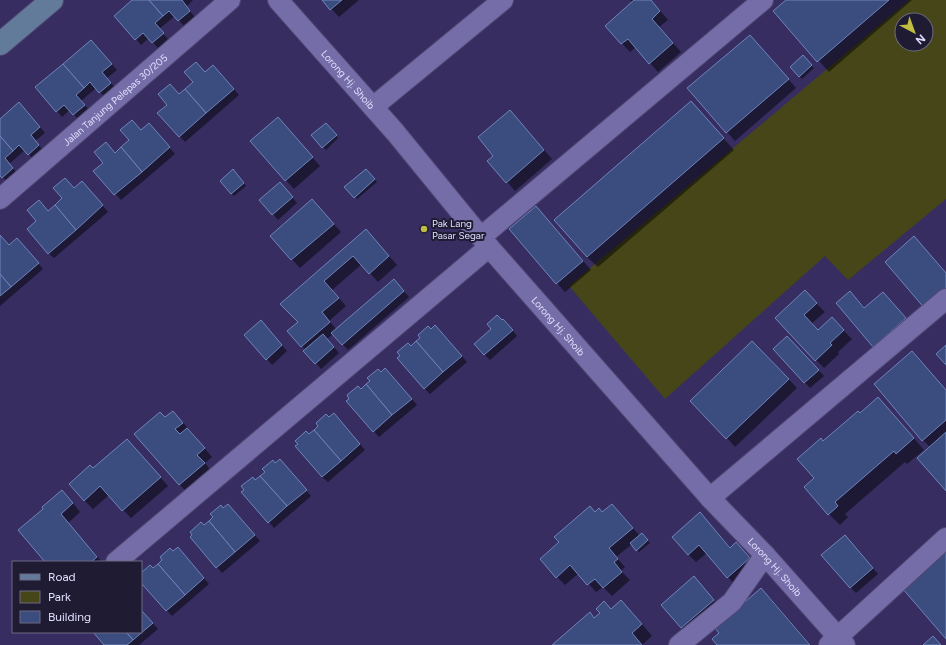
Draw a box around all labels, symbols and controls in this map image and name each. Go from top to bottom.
north arrow [894,12,934,52]
text: N [913,31,928,47]
street label: Lorong Hj. Shoib [319,47,378,112]
street label: Jalan Tanjung Pelepas 30/205 [60,51,170,148]
place label: Pak Lang Pasar Segar [432,217,485,242]
marker: Pak Lang Pasar Segar [419,224,429,234]
street label: Lorong Hj. Shoib [529,294,588,358]
street label: Lorong Hj. Shoib [745,535,805,599]
legend [12,561,142,633]
text: Road [48,570,76,584]
text: Park [48,590,71,604]
text: Building [48,610,91,624]

